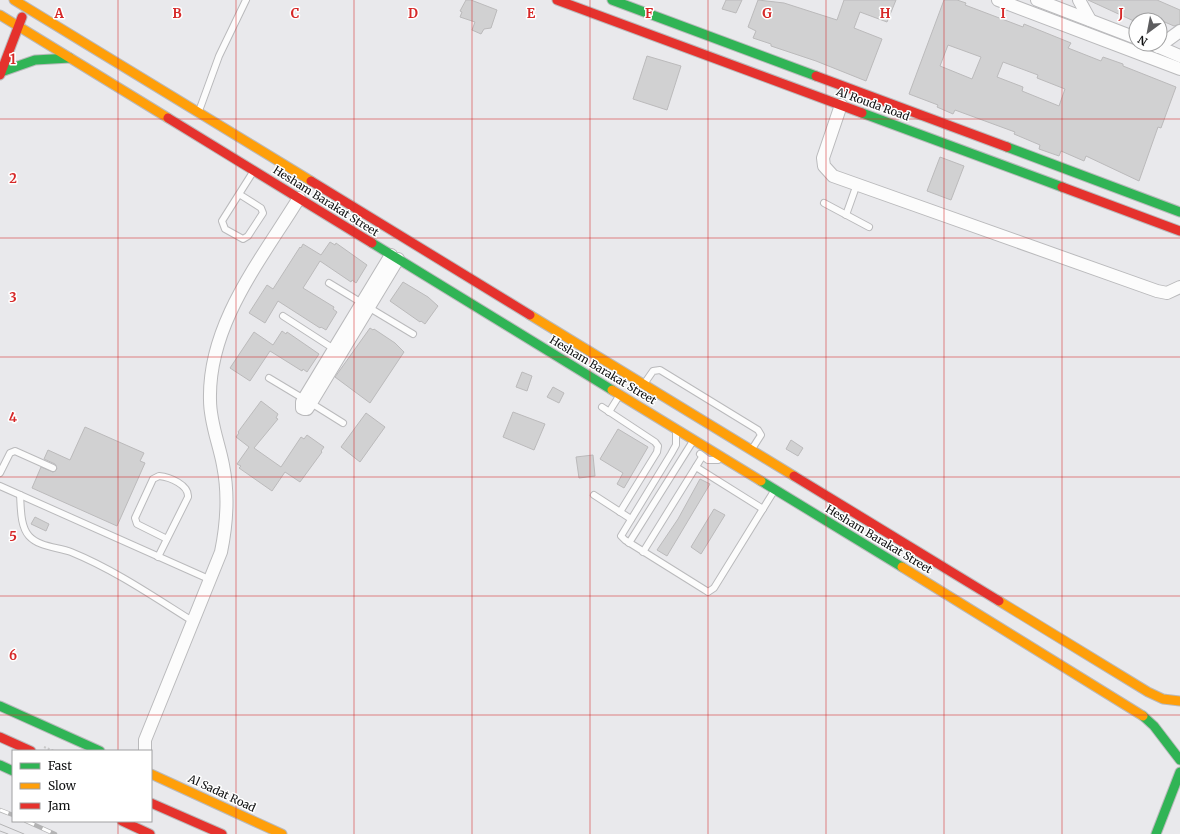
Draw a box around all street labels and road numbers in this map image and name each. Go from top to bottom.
street label: Al Rouda Road [834,84,912,124]
street label: Hesham Barakat Street [271,163,382,240]
street label: Hesham Barakat Street [547,333,659,408]
street label: Hesham Barakat Street [823,502,935,577]
street label: Al Sadat Road [185,771,258,815]

